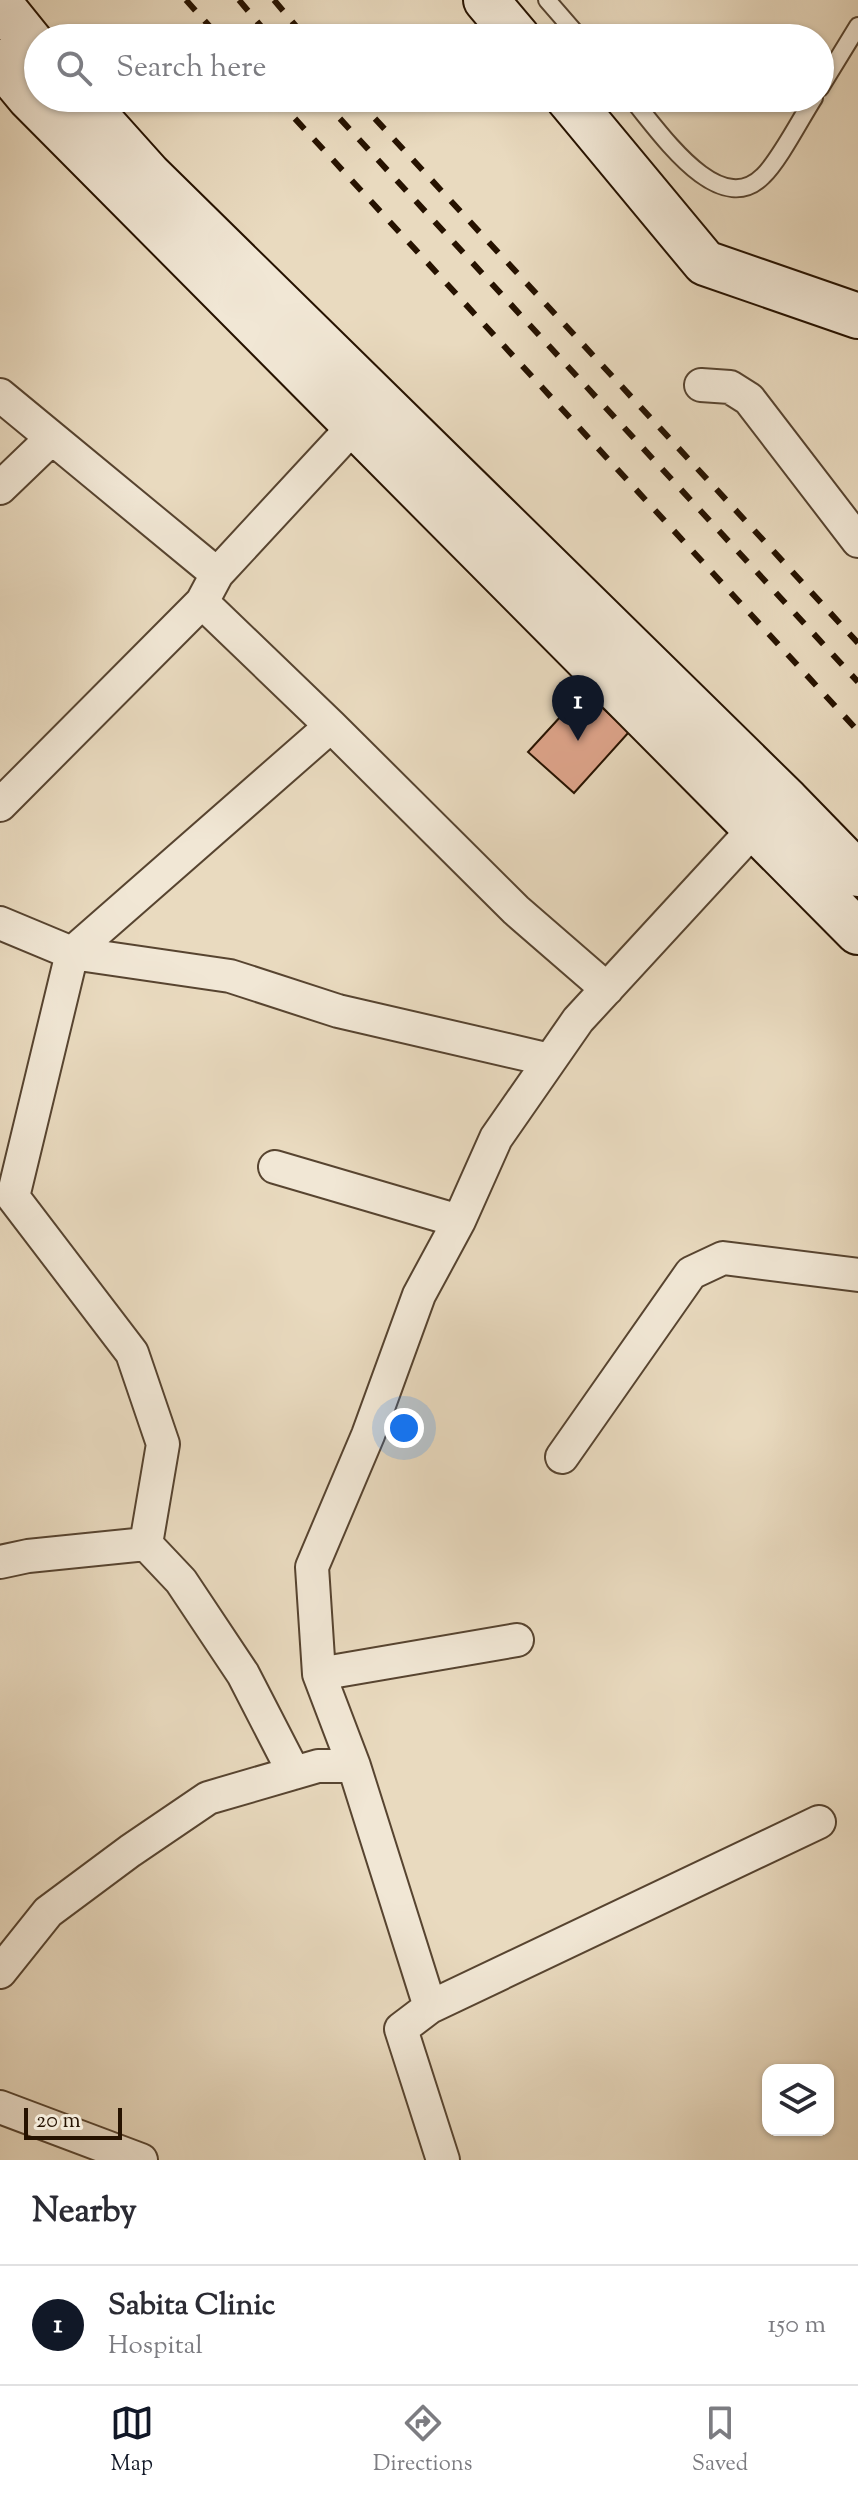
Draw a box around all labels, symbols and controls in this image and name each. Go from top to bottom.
search box [24,24,834,112]
icon: search [52,46,96,90]
text: Search here [116,47,266,90]
pin: 1 [552,675,604,741]
your location [384,1408,424,1448]
map controls [762,2064,834,2136]
button: layers [762,2064,834,2136]
scale bar [24,2104,122,2140]
text: 20 m [36,2106,81,2138]
text: Nearby [32,2188,137,2237]
text: Sabita Clinic [108,2285,275,2328]
text: 1 [54,2307,62,2344]
text: 150 m [767,2307,826,2344]
text: Hospital [108,2328,203,2365]
tab: Map [110,2401,154,2481]
tab: Directions [373,2401,472,2481]
tab: Saved [692,2401,748,2481]

